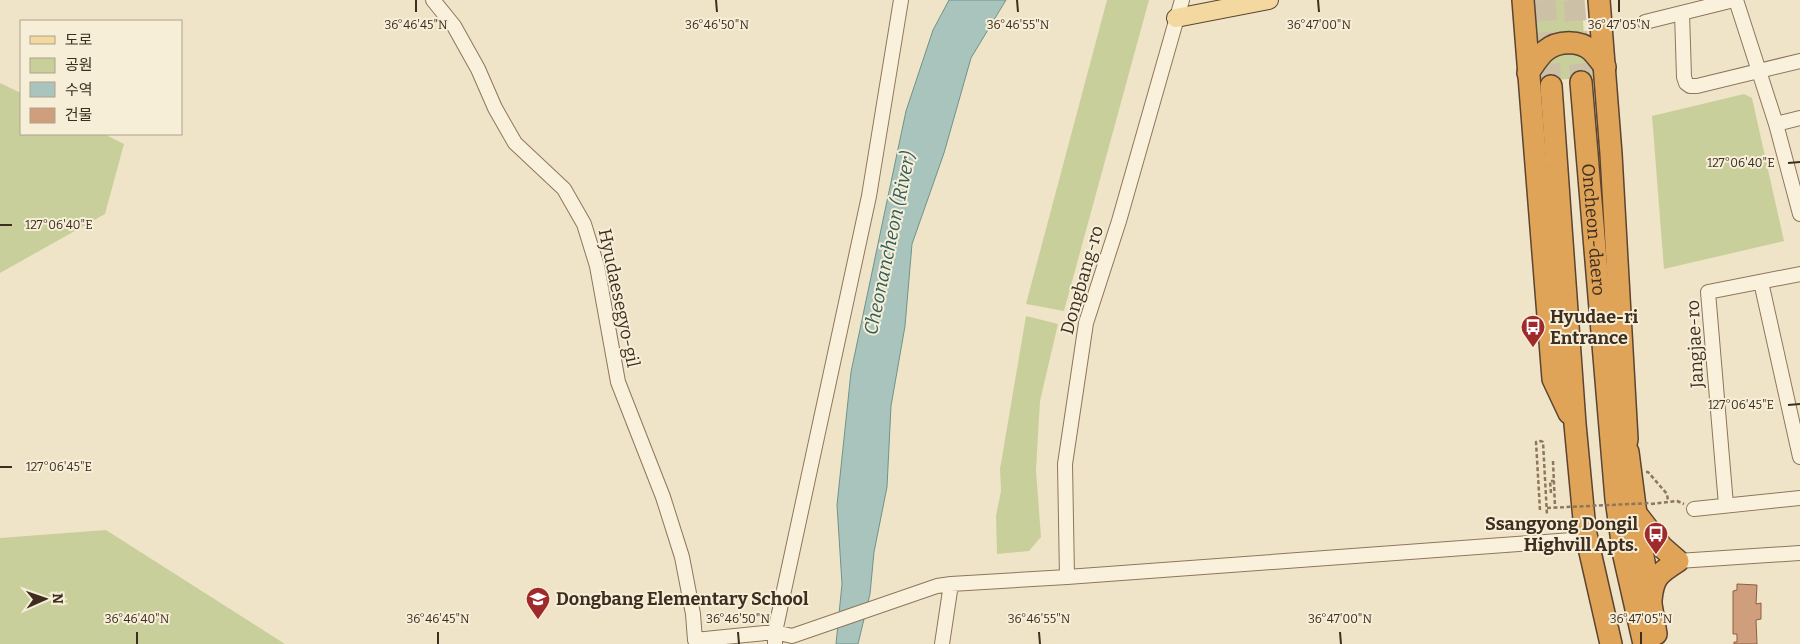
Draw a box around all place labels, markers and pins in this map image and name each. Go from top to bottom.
place label: Hyudae-ri Entrance [1550,306,1638,349]
bus stop icon: Hyudae-ri Entrance [1520,314,1546,348]
place label: Ssangyong Dongil Highvill Apts. [1485,513,1638,556]
bus stop icon: Ssangyong Dongil Highvill Apts. [1643,521,1669,555]
school or university icon: Dongbang Elementary School [525,586,551,620]
place label: Dongbang Elementary School [556,588,809,610]

